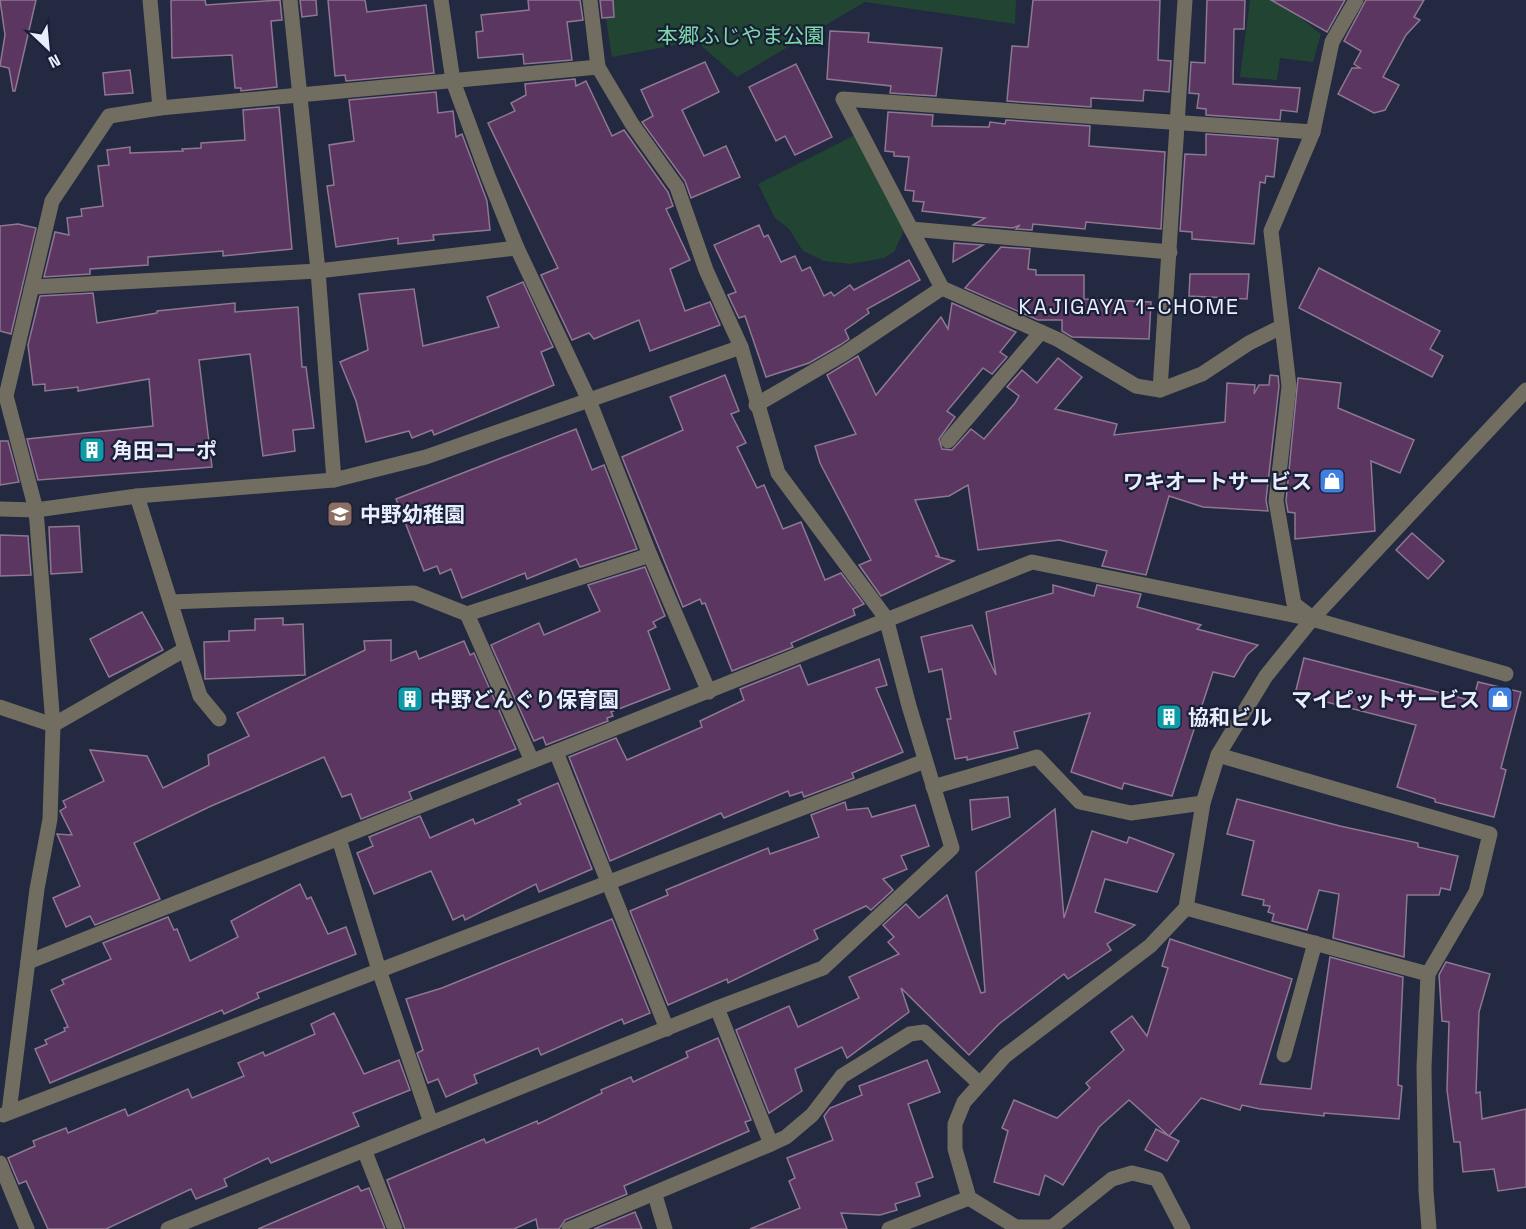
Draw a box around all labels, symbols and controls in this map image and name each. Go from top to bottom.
north arrow [18,18,78,78]
park label: 本郷ふじやま公園 [657,22,825,49]
text: N [45,49,64,73]
district label: KAJIGAYA 1-CHOME [1018,292,1240,320]
building icon: 角田コーポ [77,435,107,465]
place label: 角田コーポ [112,437,217,464]
shop icon: ワキオートサービス [1317,466,1347,496]
place label: ワキオートサービス [1123,468,1312,495]
school or university icon: 中野幼稚園 [325,499,355,529]
place label: 中野幼稚園 [360,501,465,528]
building icon: 中野どんぐり保育園 [395,684,425,714]
shop icon: マイピットサービス [1485,684,1515,714]
place label: 中野どんぐり保育園 [430,686,619,713]
place label: マイピットサービス [1291,686,1480,713]
building icon: 協和ビル [1154,702,1184,732]
place label: 協和ビル [1188,704,1272,731]

